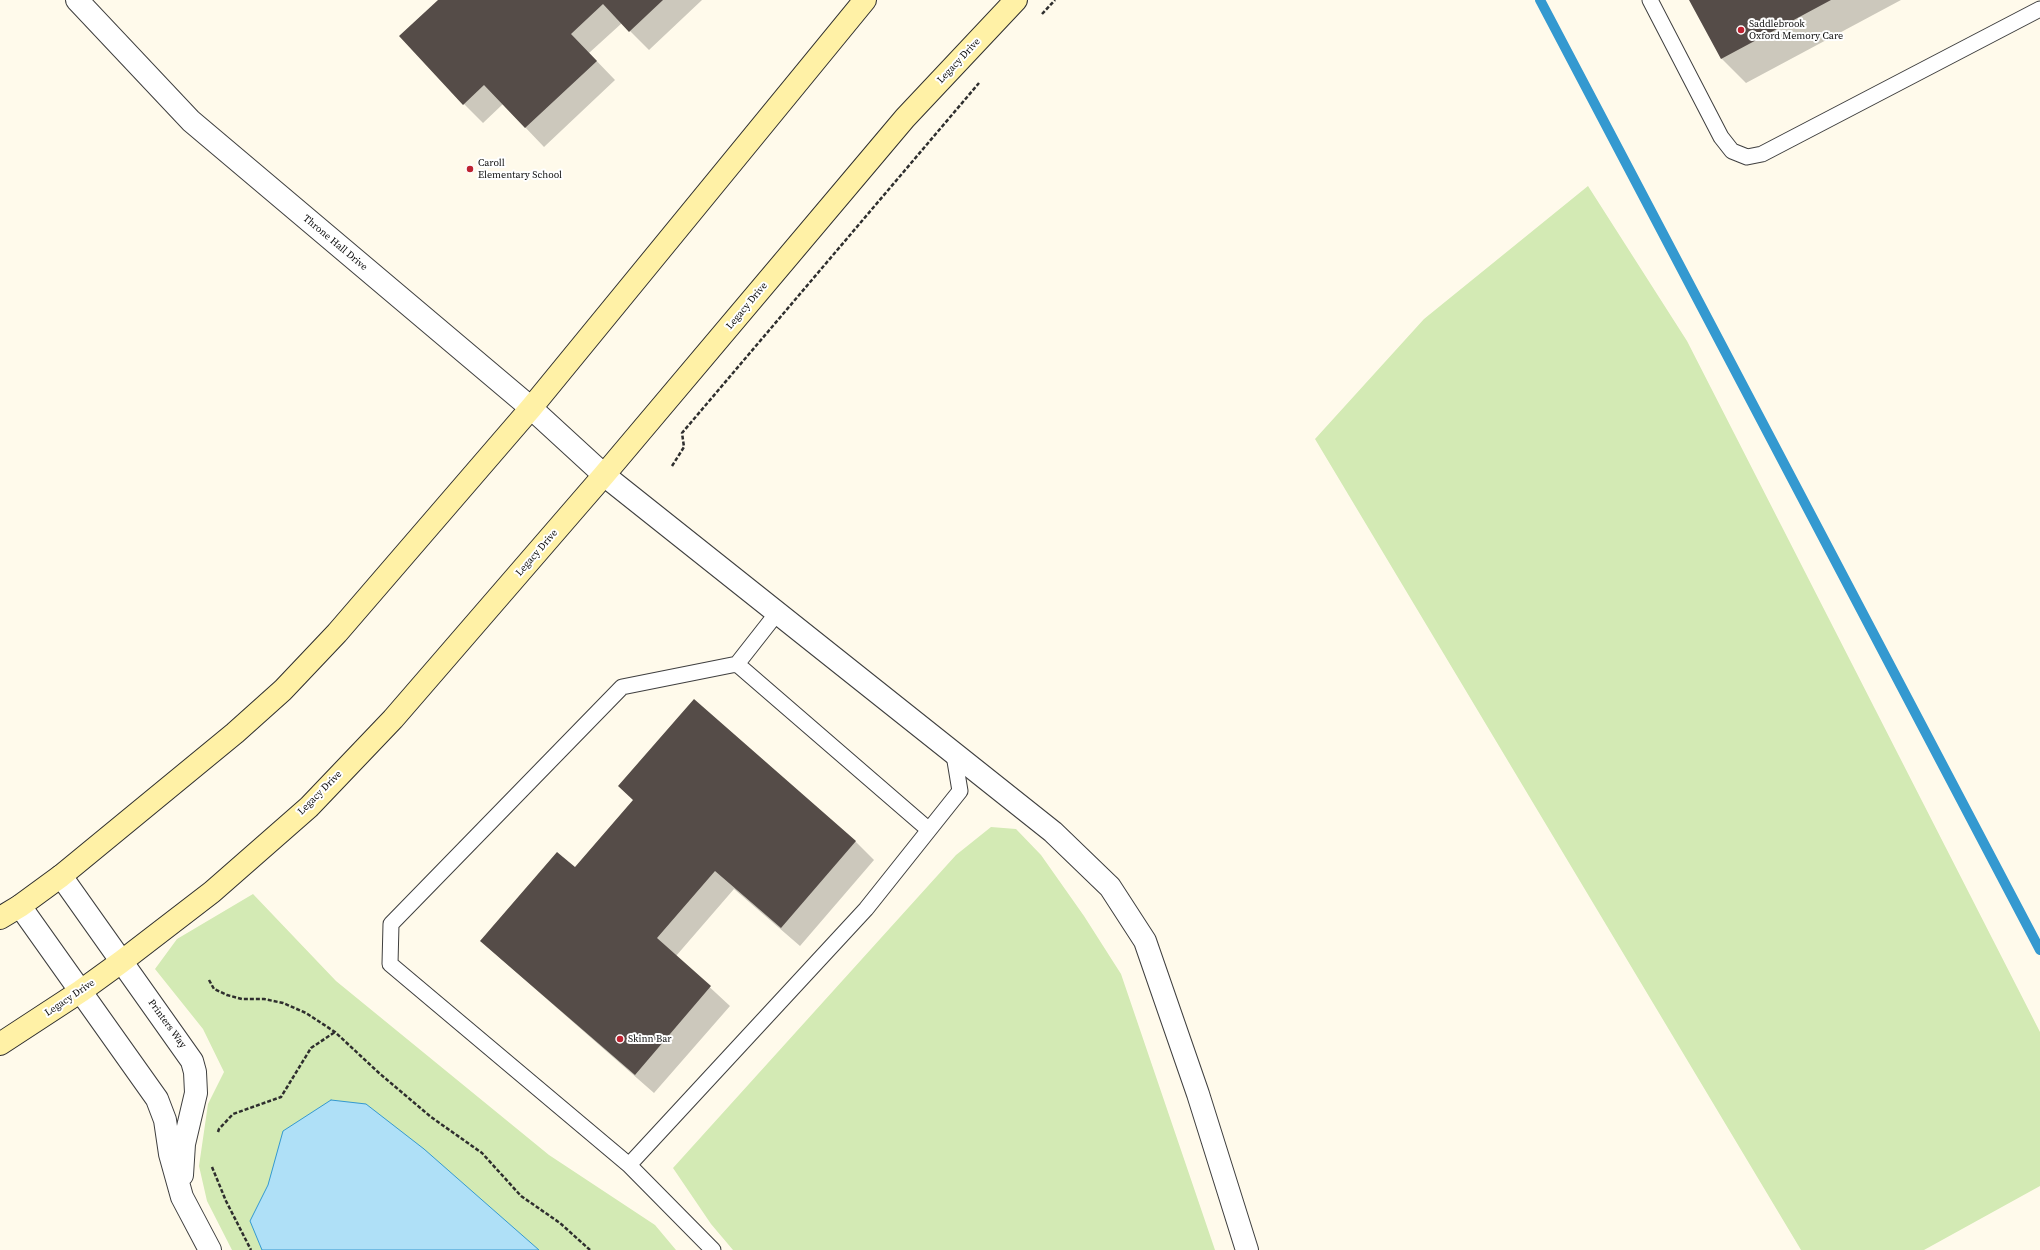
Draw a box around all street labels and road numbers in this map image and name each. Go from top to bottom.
street label: Legacy Drive [935,36,983,86]
street label: Throne Hall Drive [300,213,370,273]
street label: Legacy Drive [724,280,770,332]
street label: Legacy Drive [514,527,560,579]
street label: Legacy Drive [295,768,345,818]
street label: Legacy Drive [43,977,97,1019]
street label: Printers Way [145,997,189,1051]

